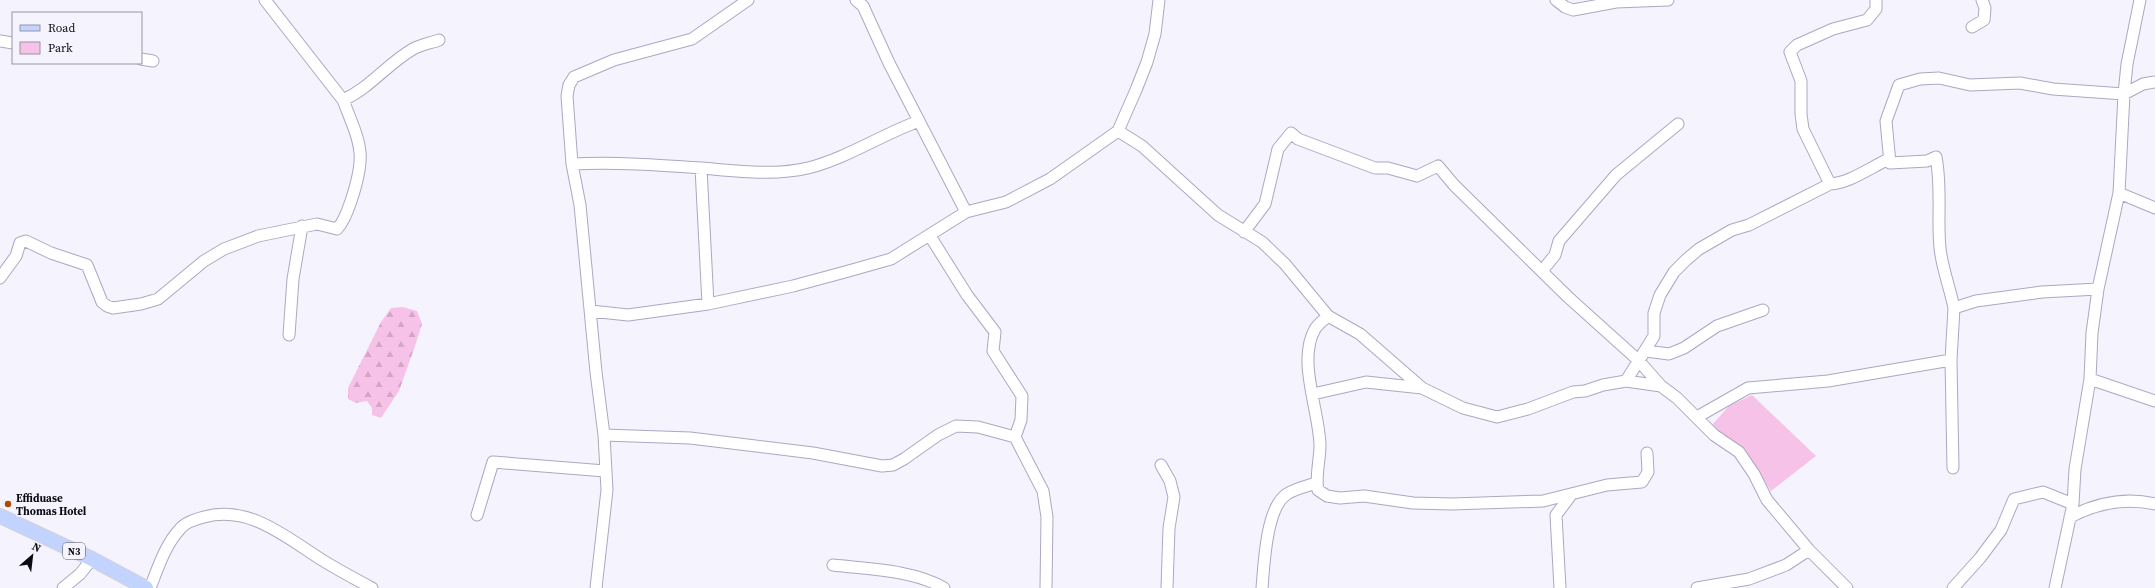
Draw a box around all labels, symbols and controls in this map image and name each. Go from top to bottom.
legend [12,12,142,64]
text: Road [48,20,75,36]
text: Park [48,40,73,56]
place label: Effiduase Thomas Hotel [16,491,87,519]
marker: Effiduase Thomas Hotel [3,499,13,509]
north arrow [12,536,52,576]
text: N [29,539,44,556]
road number: N3 [63,543,85,559]

